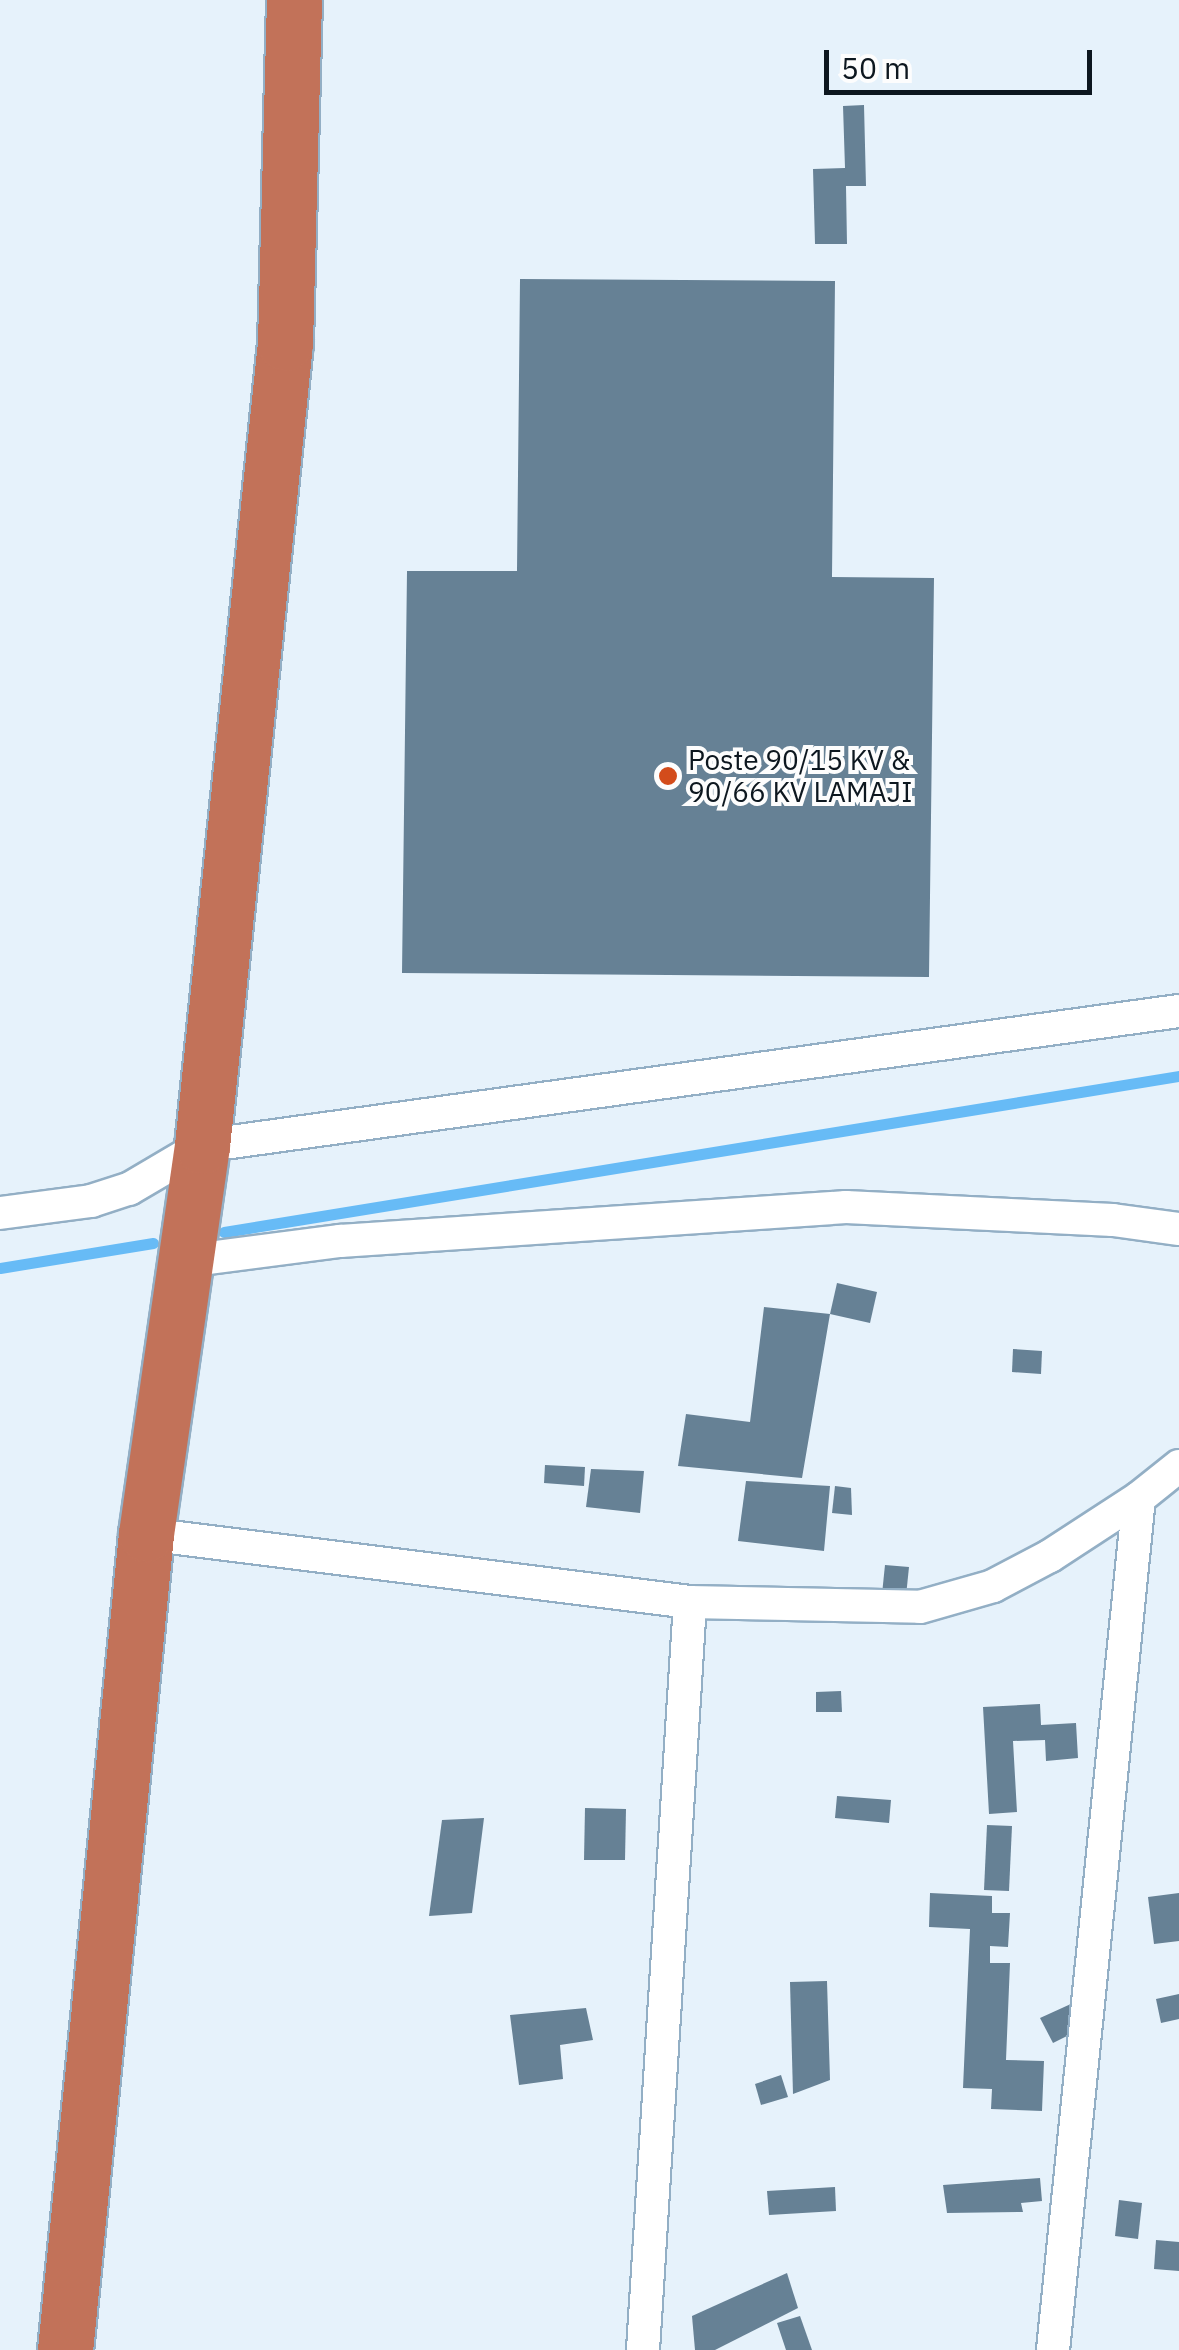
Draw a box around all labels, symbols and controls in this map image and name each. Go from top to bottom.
scale bar [829,30,1096,92]
text: 50 m [841,48,910,87]
place label: Poste 90/15 KV & 90/66 KV LAMAJI [688,743,912,809]
marker: Poste 90/15 KV & 90/66 KV LAMAJI [657,765,679,787]

